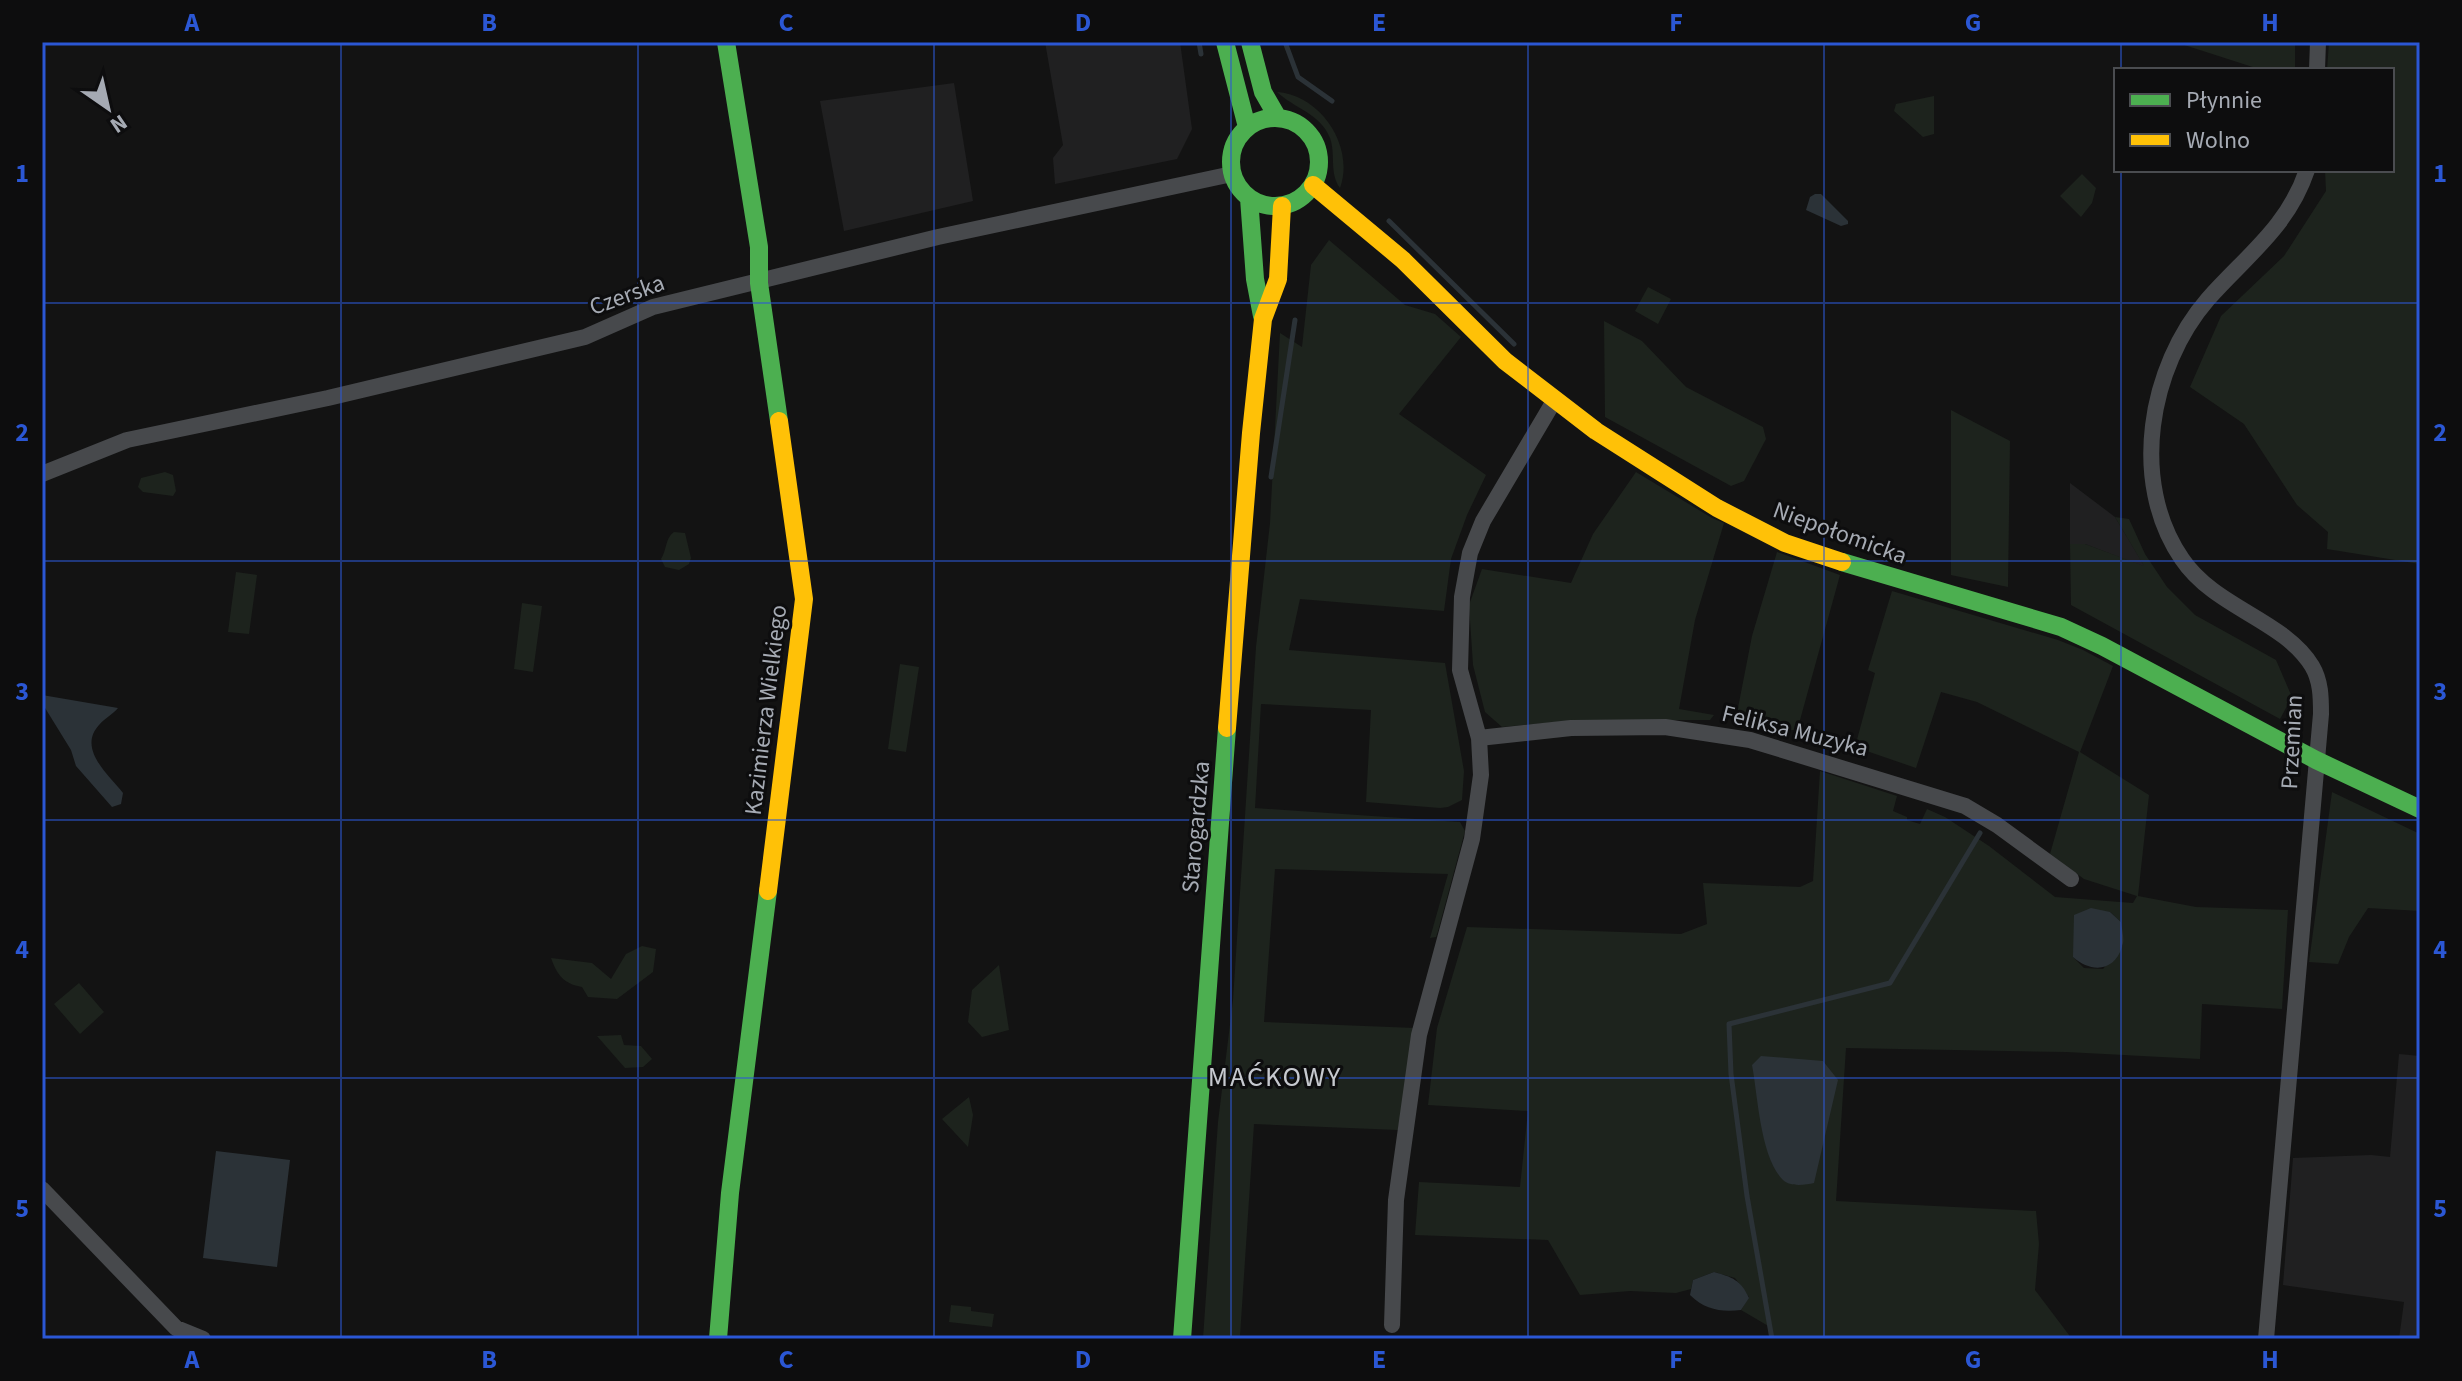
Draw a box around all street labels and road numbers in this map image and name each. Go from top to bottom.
street label: Czerska [585,265,669,325]
street label: Niepołomicka [1768,493,1912,573]
street label: Kazimierza Wielkiego [736,603,796,817]
street label: Przemian [2272,694,2312,790]
street label: Feliksa Muzyka [1718,696,1872,766]
street label: Starogardzka [1173,760,1219,894]

